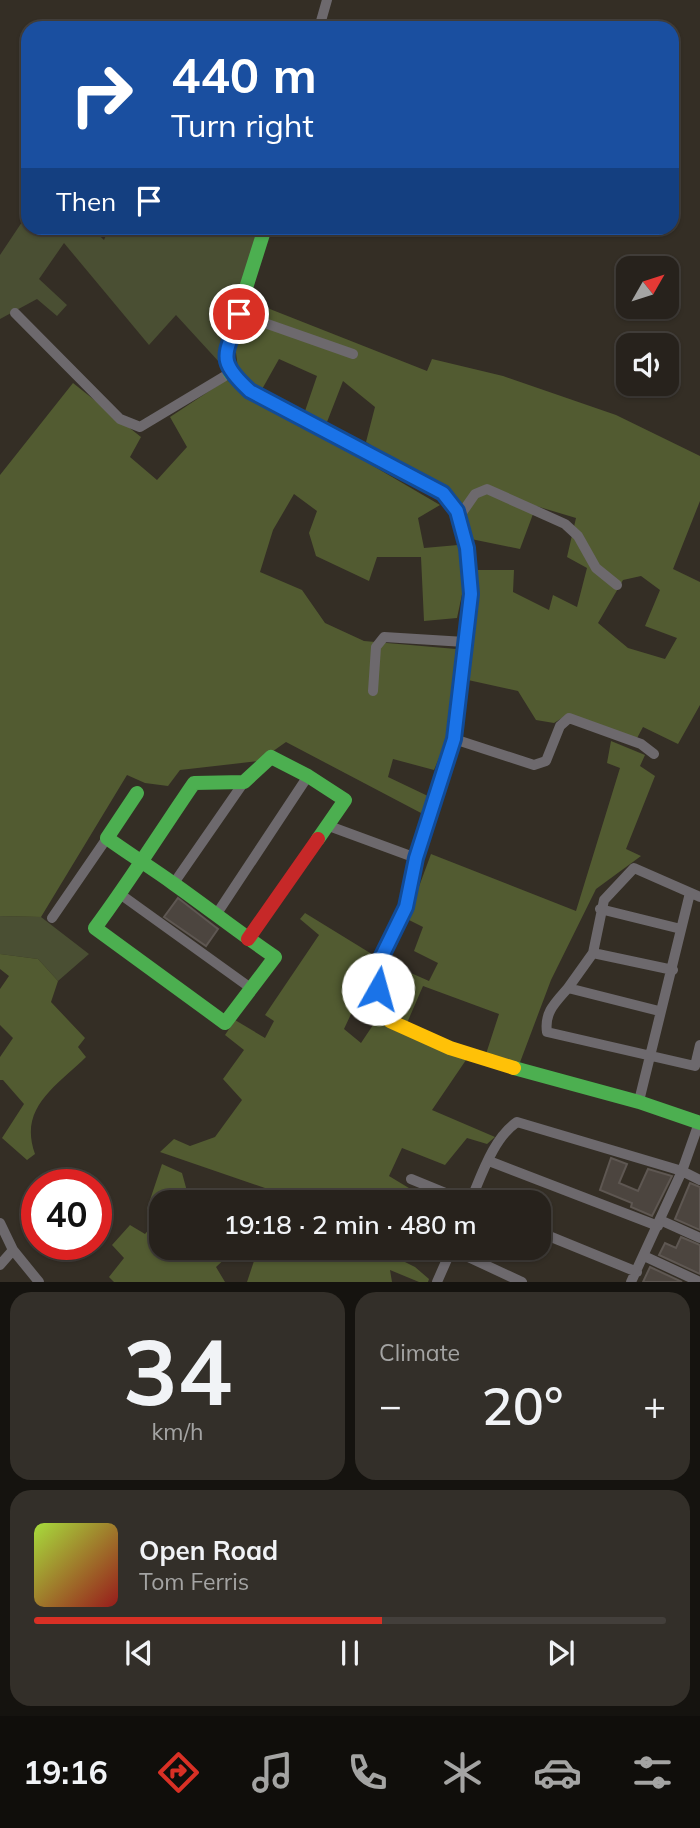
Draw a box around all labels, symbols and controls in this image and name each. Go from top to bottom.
text: 440 m [171,44,317,105]
icon: right [56,49,147,140]
text: Turn right [171,105,314,145]
icon: arrive [130,182,168,220]
text: Then [56,185,116,218]
north arrow [616,256,679,318]
map controls [616,256,679,396]
pin [209,284,269,344]
icon: arrive [220,295,258,333]
button: sound [616,333,679,396]
position arrow [341,952,415,1026]
speed limit sign: 40 [21,1169,112,1260]
text: 19:18 · 2 min · 480 m [223,1208,477,1241]
text: 34 [123,1314,232,1428]
text: Climate [379,1338,460,1367]
text: 20° [482,1373,563,1438]
text: − [379,1381,402,1429]
text: + [643,1381,666,1429]
text: km/h [151,1417,204,1446]
text: Open Road [139,1534,278,1567]
text: Tom Ferris [139,1567,249,1596]
icon: previous [120,1634,158,1672]
icon: pause [331,1634,369,1672]
icon: next [542,1634,580,1672]
icon: directions [154,1748,203,1797]
icon: music [248,1748,297,1797]
icon: phone [343,1748,392,1797]
icon: climate [438,1748,487,1797]
icon: car [533,1748,582,1797]
icon: filters [628,1748,677,1797]
text: 19:16 [23,1752,108,1792]

